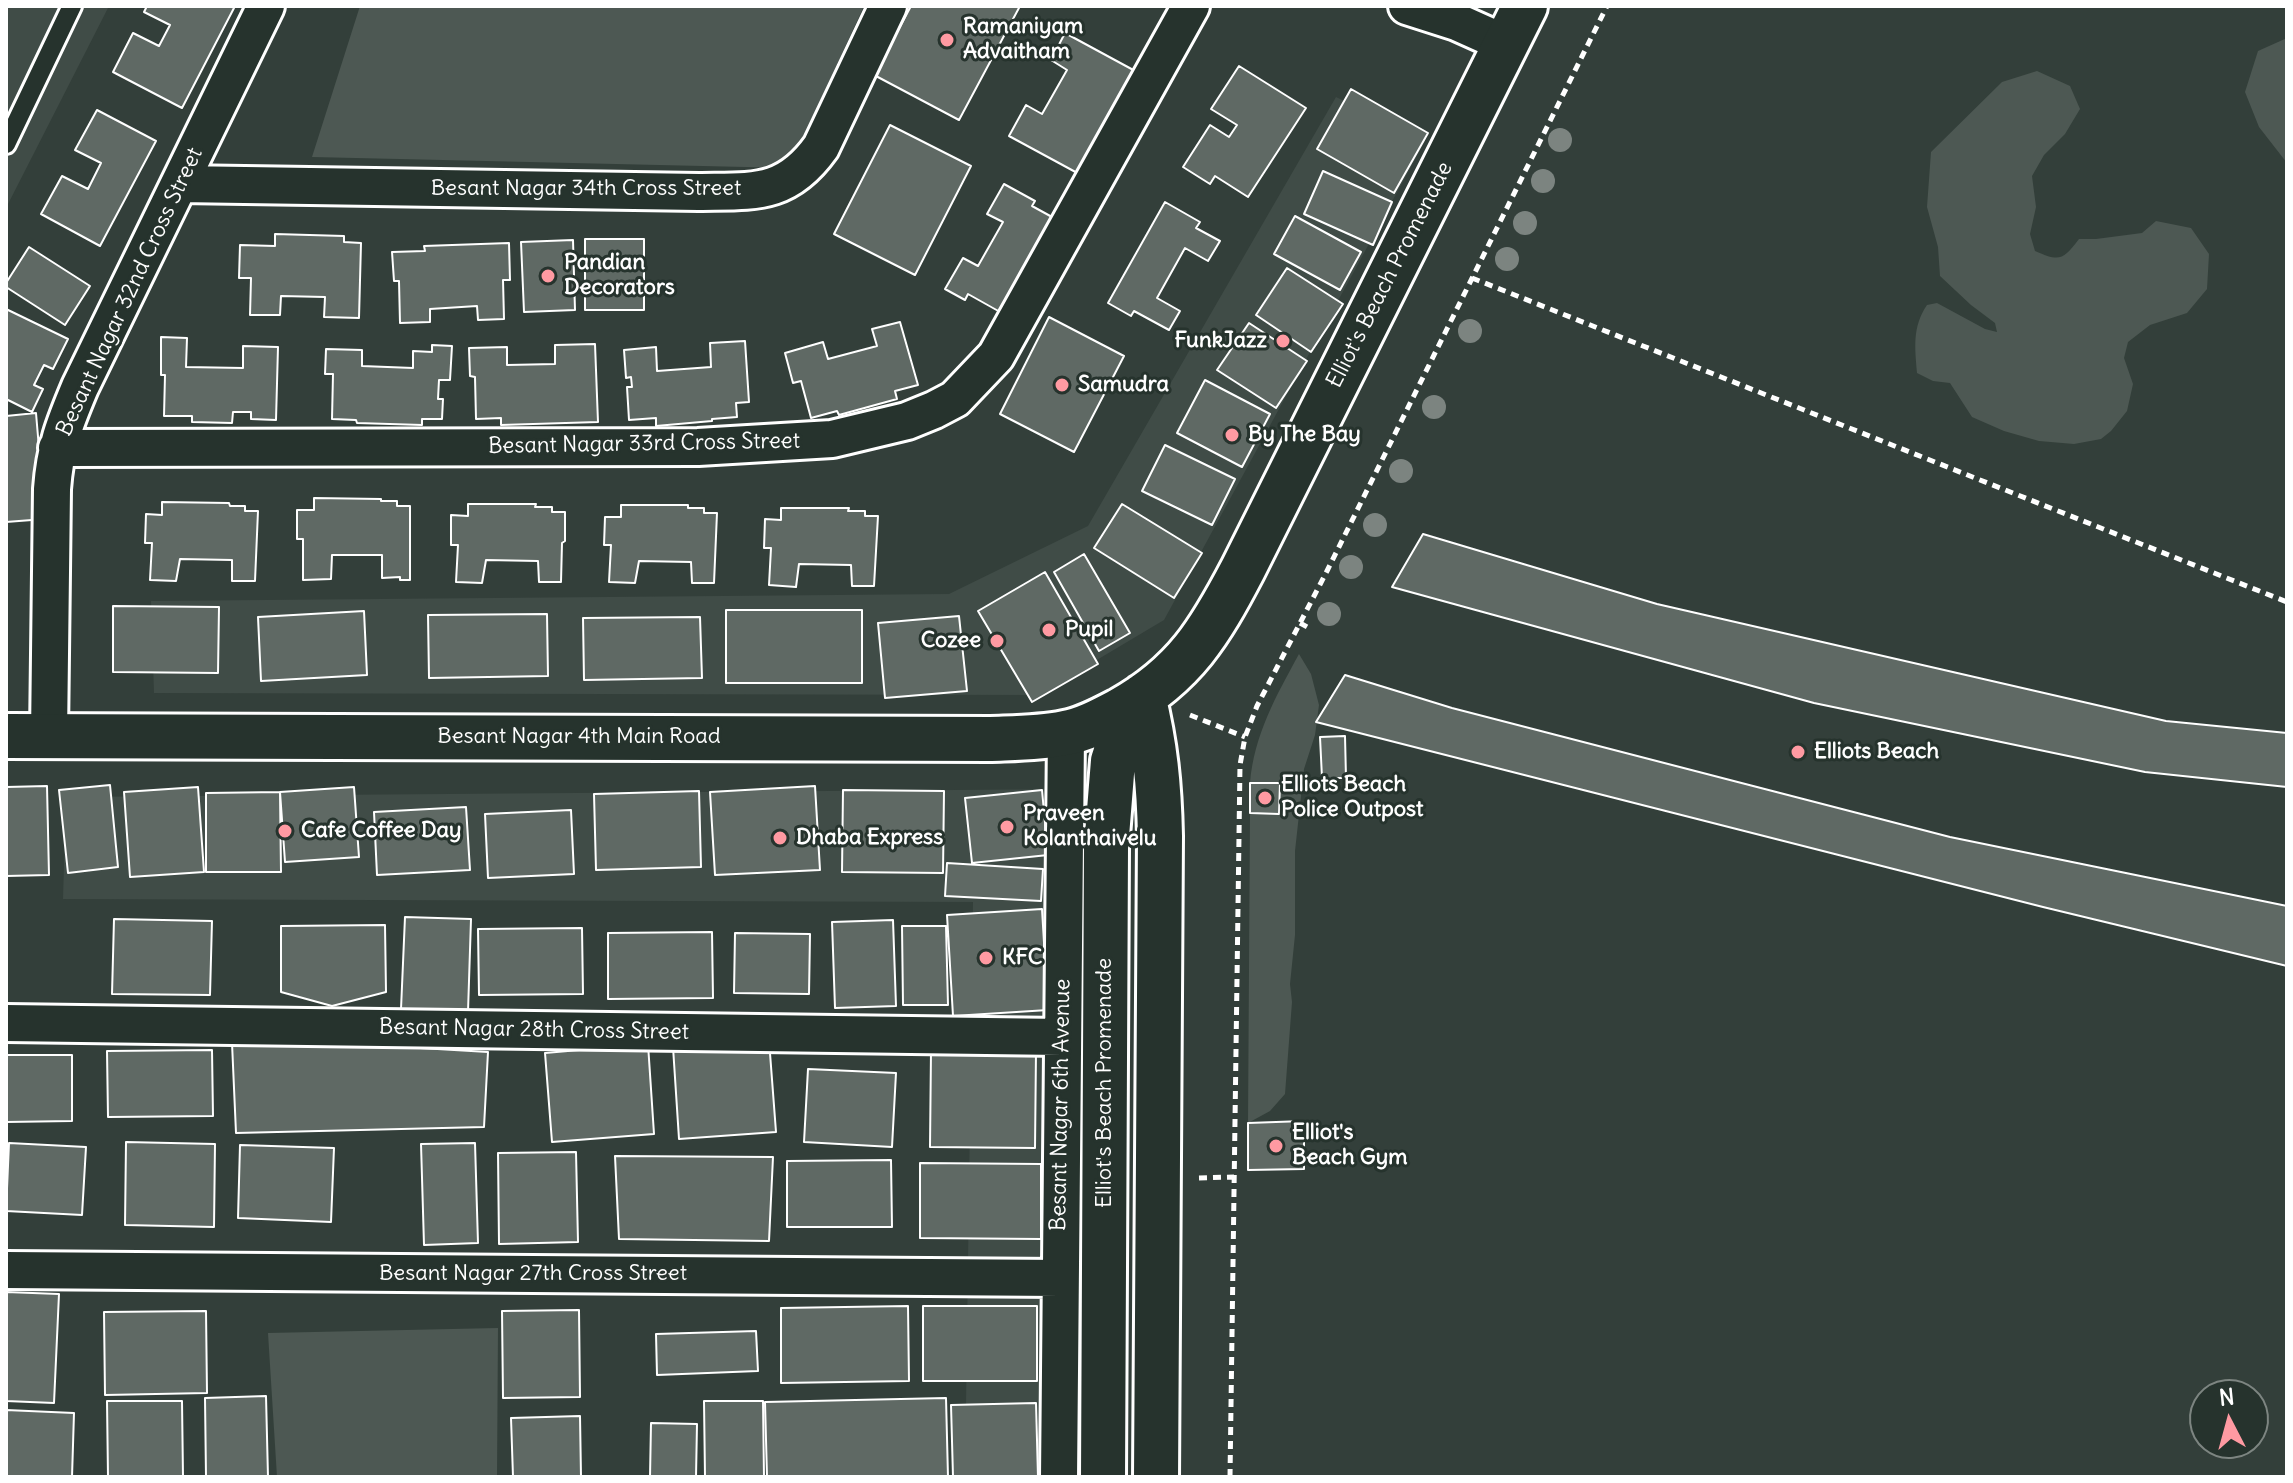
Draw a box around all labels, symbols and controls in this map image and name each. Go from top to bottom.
place label: Ramaniyam Advaitham [963,14,1083,66]
marker: Ramaniyam Advaitham [938,31,956,49]
street label: Besant Nagar 32nd Cross Street [51,143,209,441]
street label: Elliot's Beach Promenade [1321,158,1459,392]
street label: Besant Nagar 34th Cross Street [431,176,741,202]
place label: Pandian Decorators [564,250,675,302]
marker: Pandian Decorators [539,267,557,285]
place label: FunkJazz [1174,328,1267,354]
marker: FunkJazz [1274,332,1292,350]
place label: Samudra [1078,372,1169,398]
marker: Samudra [1053,376,1071,394]
place label: By The Bay [1248,422,1361,448]
marker: By The Bay [1223,426,1241,444]
street label: Besant Nagar 33rd Cross Street [488,428,800,460]
place label: Pupil [1065,617,1113,643]
marker: Pupil [1040,621,1058,639]
place label: Cozee [921,628,981,654]
marker: Cozee [988,632,1006,650]
street label: Besant Nagar 4th Main Road [437,724,721,750]
place label: Elliots Beach [1814,739,1939,765]
marker: Elliots Beach [1789,743,1807,761]
place label: Elliots Beach Police Outpost [1281,772,1423,824]
marker: Elliots Beach Police Outpost [1256,789,1274,807]
place label: Praveen Kolanthaivelu [1023,801,1157,852]
place label: Cafe Coffee Day [301,818,461,844]
marker: Praveen Kolanthaivelu [998,818,1016,836]
marker: Cafe Coffee Day [276,822,294,840]
place label: Dhaba Express [796,825,943,851]
marker: Dhaba Express [771,829,789,847]
place label: KFC [1002,945,1042,971]
marker: KFC [977,949,995,967]
street label: Elliot's Beach Promenade [1092,958,1118,1208]
street label: Besant Nagar 6th Avenue [1046,979,1076,1231]
street label: Besant Nagar 28th Cross Street [379,1014,689,1046]
place label: Elliot's Beach Gym [1292,1120,1408,1172]
marker: Elliot's Beach Gym [1267,1137,1285,1155]
street label: Besant Nagar 27th Cross Street [379,1261,687,1287]
north arrow [2189,1379,2269,1459]
text: N [2218,1382,2236,1412]

